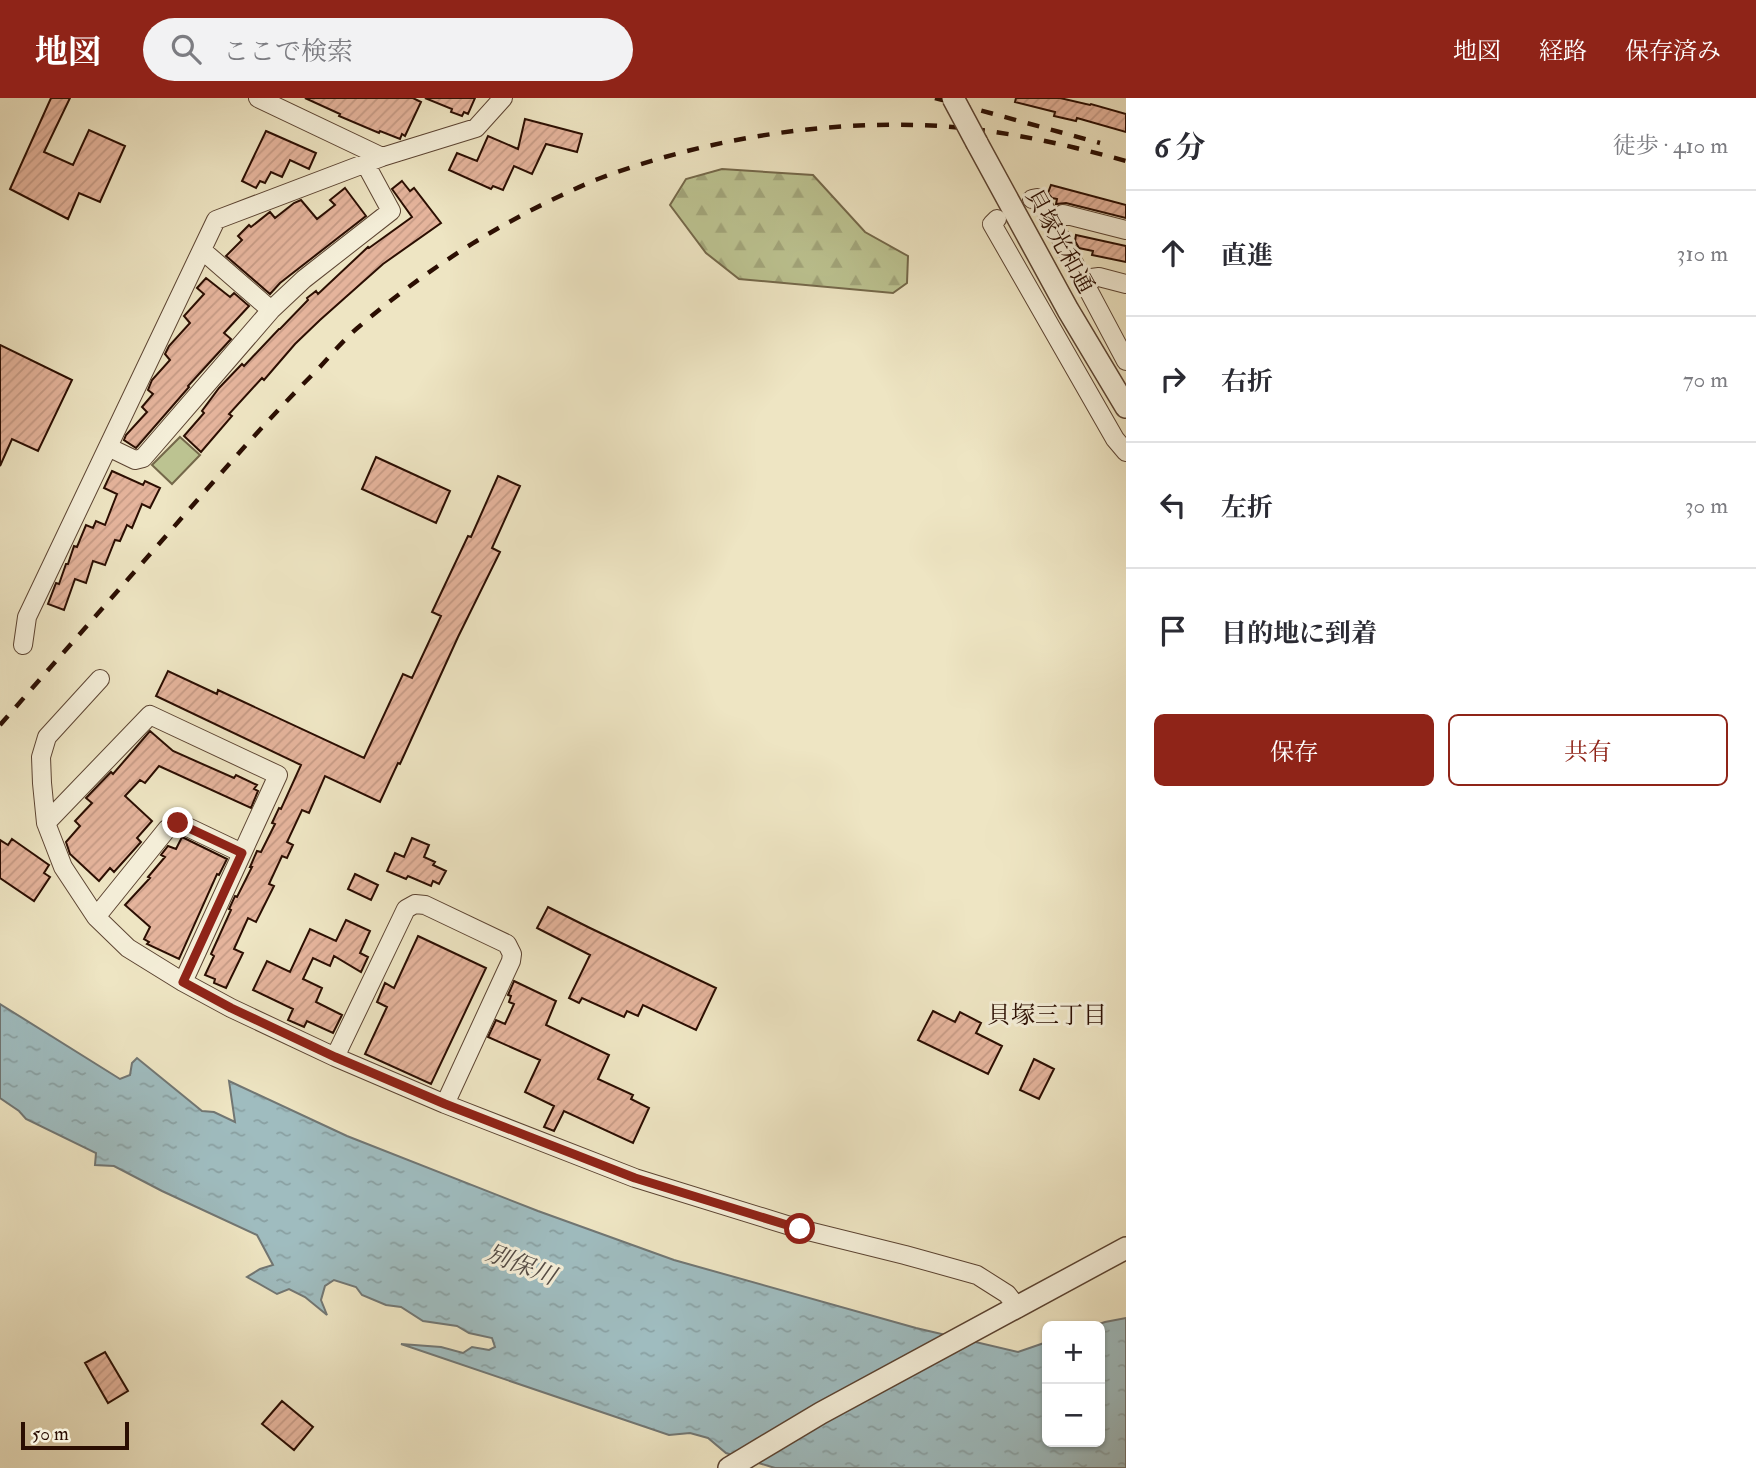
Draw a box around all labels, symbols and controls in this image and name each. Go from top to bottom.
search box [143,18,633,81]
icon: search [167,30,205,68]
text: 地図 [35,32,101,73]
text: ここで検索 [223,36,353,68]
text: 地図 [1453,36,1501,67]
text: 経路 [1539,36,1587,67]
text: 保存済み [1625,36,1721,67]
text: 6 分 [1154,129,1205,166]
text: 徒歩 · 410 m [1613,131,1728,160]
street label: 貝塚光和通 [1019,184,1101,298]
icon: ahead [1154,234,1192,272]
text: 310 m [1677,239,1728,268]
text: 直進 [1221,240,1273,272]
icon: right [1154,360,1192,398]
text: 70 m [1683,365,1728,394]
text: 右折 [1221,366,1273,398]
icon: left [1154,486,1192,524]
text: 30 m [1685,491,1728,520]
text: 左折 [1221,492,1273,524]
icon: arrive [1154,612,1192,650]
text: 目的地に到着 [1221,618,1377,650]
button: 保存 [1154,714,1434,786]
button: 共有 [1448,714,1728,786]
route end [162,807,193,838]
district label: 貝塚三丁目 [987,1000,1107,1031]
route start [784,1213,815,1244]
water label: 別保川 [482,1238,563,1293]
map controls [1042,1321,1105,1447]
button: + [1042,1321,1105,1384]
button: − [1042,1384,1105,1447]
scale bar [21,1419,130,1451]
text: 50 m [32,1422,69,1446]

